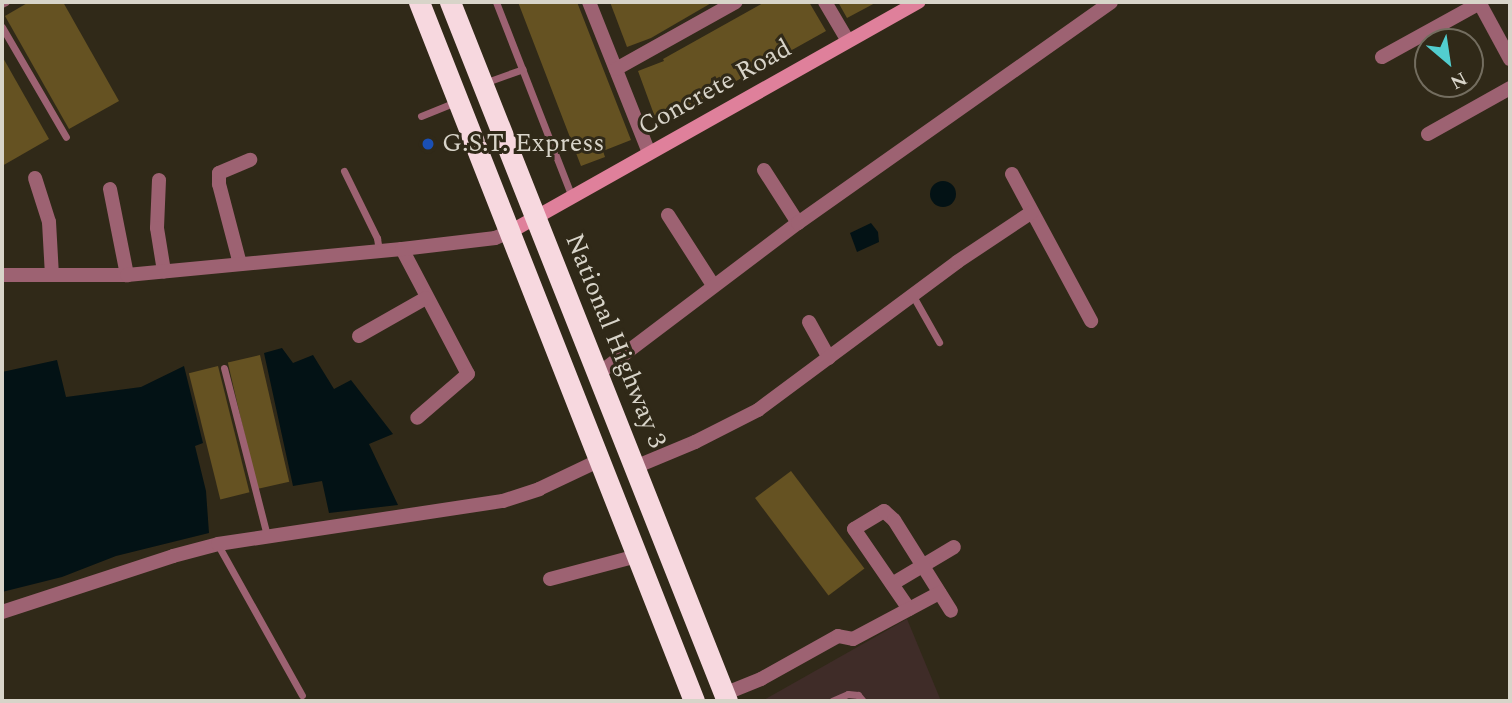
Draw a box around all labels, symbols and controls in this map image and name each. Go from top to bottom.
north arrow [1414,28,1484,98]
street label: Concrete Road [633,33,797,143]
text: N [1445,64,1472,96]
place label: G.S.T. Express [442,128,605,160]
marker: G.S.T. Express [420,136,436,152]
street label: National Highway 3 [558,229,672,453]

